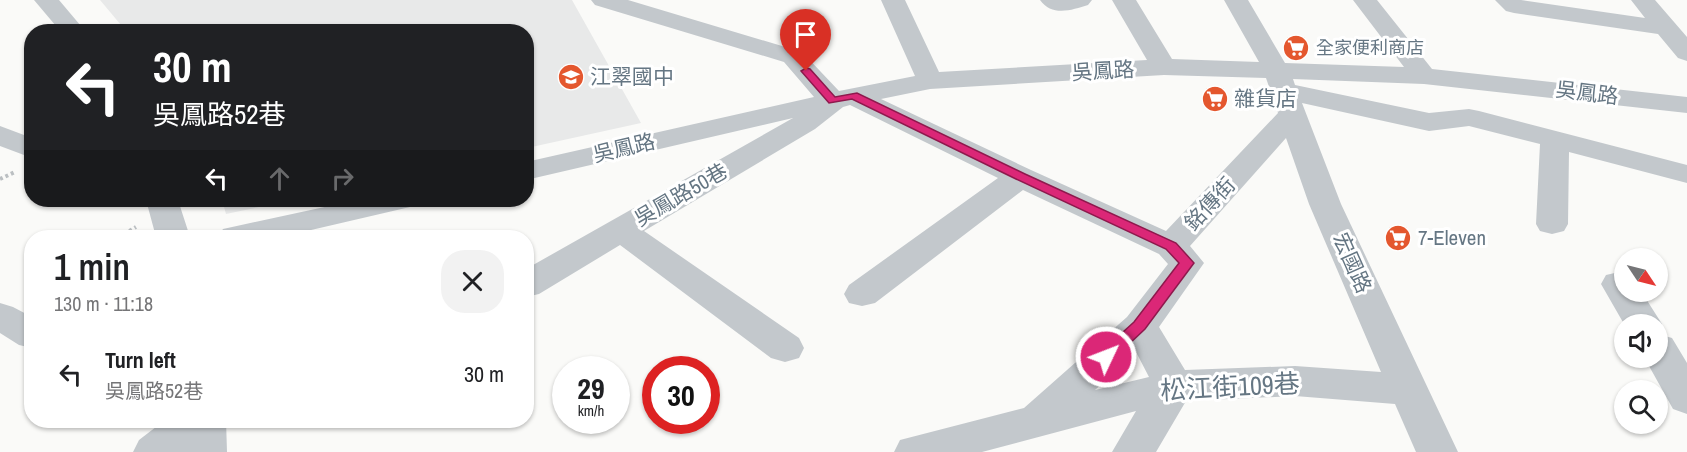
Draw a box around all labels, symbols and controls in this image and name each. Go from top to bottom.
pin [780,9,831,71]
icon: arrive [789,18,822,51]
supermarket icon: 全家便利商店 [1281,33,1311,63]
place label: 全家便利商店 [1316,35,1424,60]
text: 30 m [153,39,232,95]
icon: left [54,48,132,126]
street label: 吳鳳路 [1071,54,1135,87]
school or university icon: 江翠國中 [556,62,586,92]
place label: 江翠國中 [590,62,674,91]
street label: 吳鳳路 [1554,74,1620,111]
supermarket icon: 雜貨店 [1200,84,1230,114]
place label: 雜貨店 [1234,84,1297,113]
text: 吳鳳路52巷 [153,96,286,132]
street label: 吳鳳路 [590,126,658,169]
street label: 吳鳳路50巷 [629,156,733,233]
icon: left [200,162,233,195]
icon: ahead [263,162,296,195]
icon: right [326,162,359,195]
street label: 銘傳街 [1178,171,1242,237]
supermarket icon: 7-Eleven [1383,223,1413,253]
place label: 7-Eleven [1418,223,1486,252]
street label: 宏國路 [1326,228,1379,297]
text: 1 min [54,243,130,291]
north arrow [1614,248,1668,302]
map controls [1614,248,1668,434]
button: close [441,250,504,313]
text: 130 m · 11:18 [54,290,153,317]
button: sound [1614,314,1668,368]
position arrow [1074,325,1138,389]
text: Turn left [105,345,176,375]
speed limit sign: 30 [642,356,720,434]
icon: left [54,358,87,391]
text: 30 m [464,359,504,389]
street label: 松江街109巷 [1159,365,1301,408]
text: 29 [577,368,605,408]
text: 吳鳳路52巷 [105,377,203,404]
button: search [1614,380,1668,434]
text: km/h [578,400,604,421]

